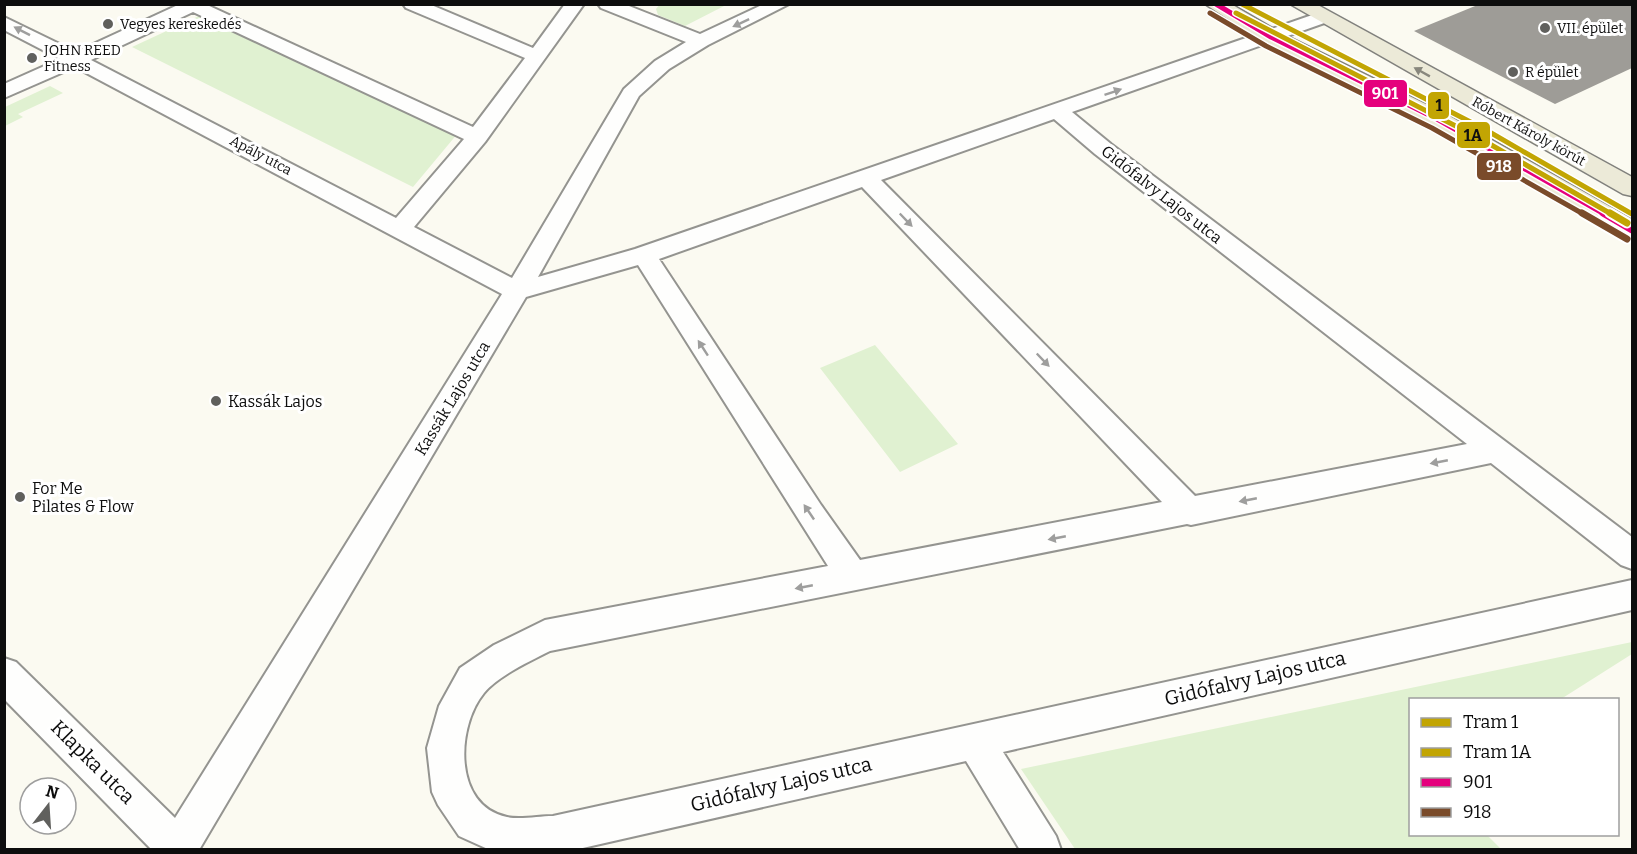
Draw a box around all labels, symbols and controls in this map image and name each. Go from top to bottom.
place label: Vegyes kereskedés [120,16,241,33]
marker: Vegyes kereskedés [101,17,115,31]
one-way arrow [732,18,749,27]
place label: VII. épület [1557,20,1623,37]
marker: VII. épület [1538,21,1552,35]
one-way arrow [13,26,30,36]
place label: JOHN REED Fitness [43,42,121,75]
marker: JOHN REED Fitness [25,51,39,65]
place label: R épület [1525,64,1578,81]
marker: R épület [1506,65,1520,79]
one-way arrow [1413,67,1430,77]
line badge: 901 [1363,79,1408,108]
text: 901 [1372,84,1398,103]
one-way arrow [1104,86,1122,96]
line badge: 1 [1427,91,1450,120]
street label: Róbert Károly körút [1469,93,1588,170]
text: 1 [1436,96,1443,115]
line badge: 1A [1456,121,1491,149]
text: 1A [1464,126,1483,145]
street label: Apály utca [227,132,295,179]
street label: Gidófalvy Lajos utca [1097,141,1226,248]
line badge: 918 [1476,152,1522,181]
text: 918 [1486,157,1512,176]
one-way arrow [899,213,913,227]
street label: Kassák Lajos utca [411,338,494,459]
one-way arrow [698,339,709,356]
one-way arrow [1035,352,1049,366]
place label: Kassák Lajos [228,392,322,411]
marker: Kassák Lajos [209,394,223,408]
one-way arrow [1430,458,1449,467]
place label: For Me Pilates & Flow [32,479,134,516]
marker: For Me Pilates & Flow [13,490,27,504]
one-way arrow [1238,496,1257,505]
one-way arrow [803,503,814,520]
one-way arrow [1047,534,1066,543]
one-way arrow [794,583,813,592]
street label: Gidófalvy Lajos utca [1162,645,1348,711]
legend [1409,698,1619,836]
text: Tram 1 [1463,711,1519,733]
street label: Klapka utca [46,715,140,809]
text: Tram 1A [1463,741,1531,763]
street label: Gidófalvy Lajos utca [688,751,874,817]
text: 901 [1463,771,1493,793]
north arrow [18,776,78,836]
text: N [44,781,61,803]
text: 918 [1463,801,1492,823]

